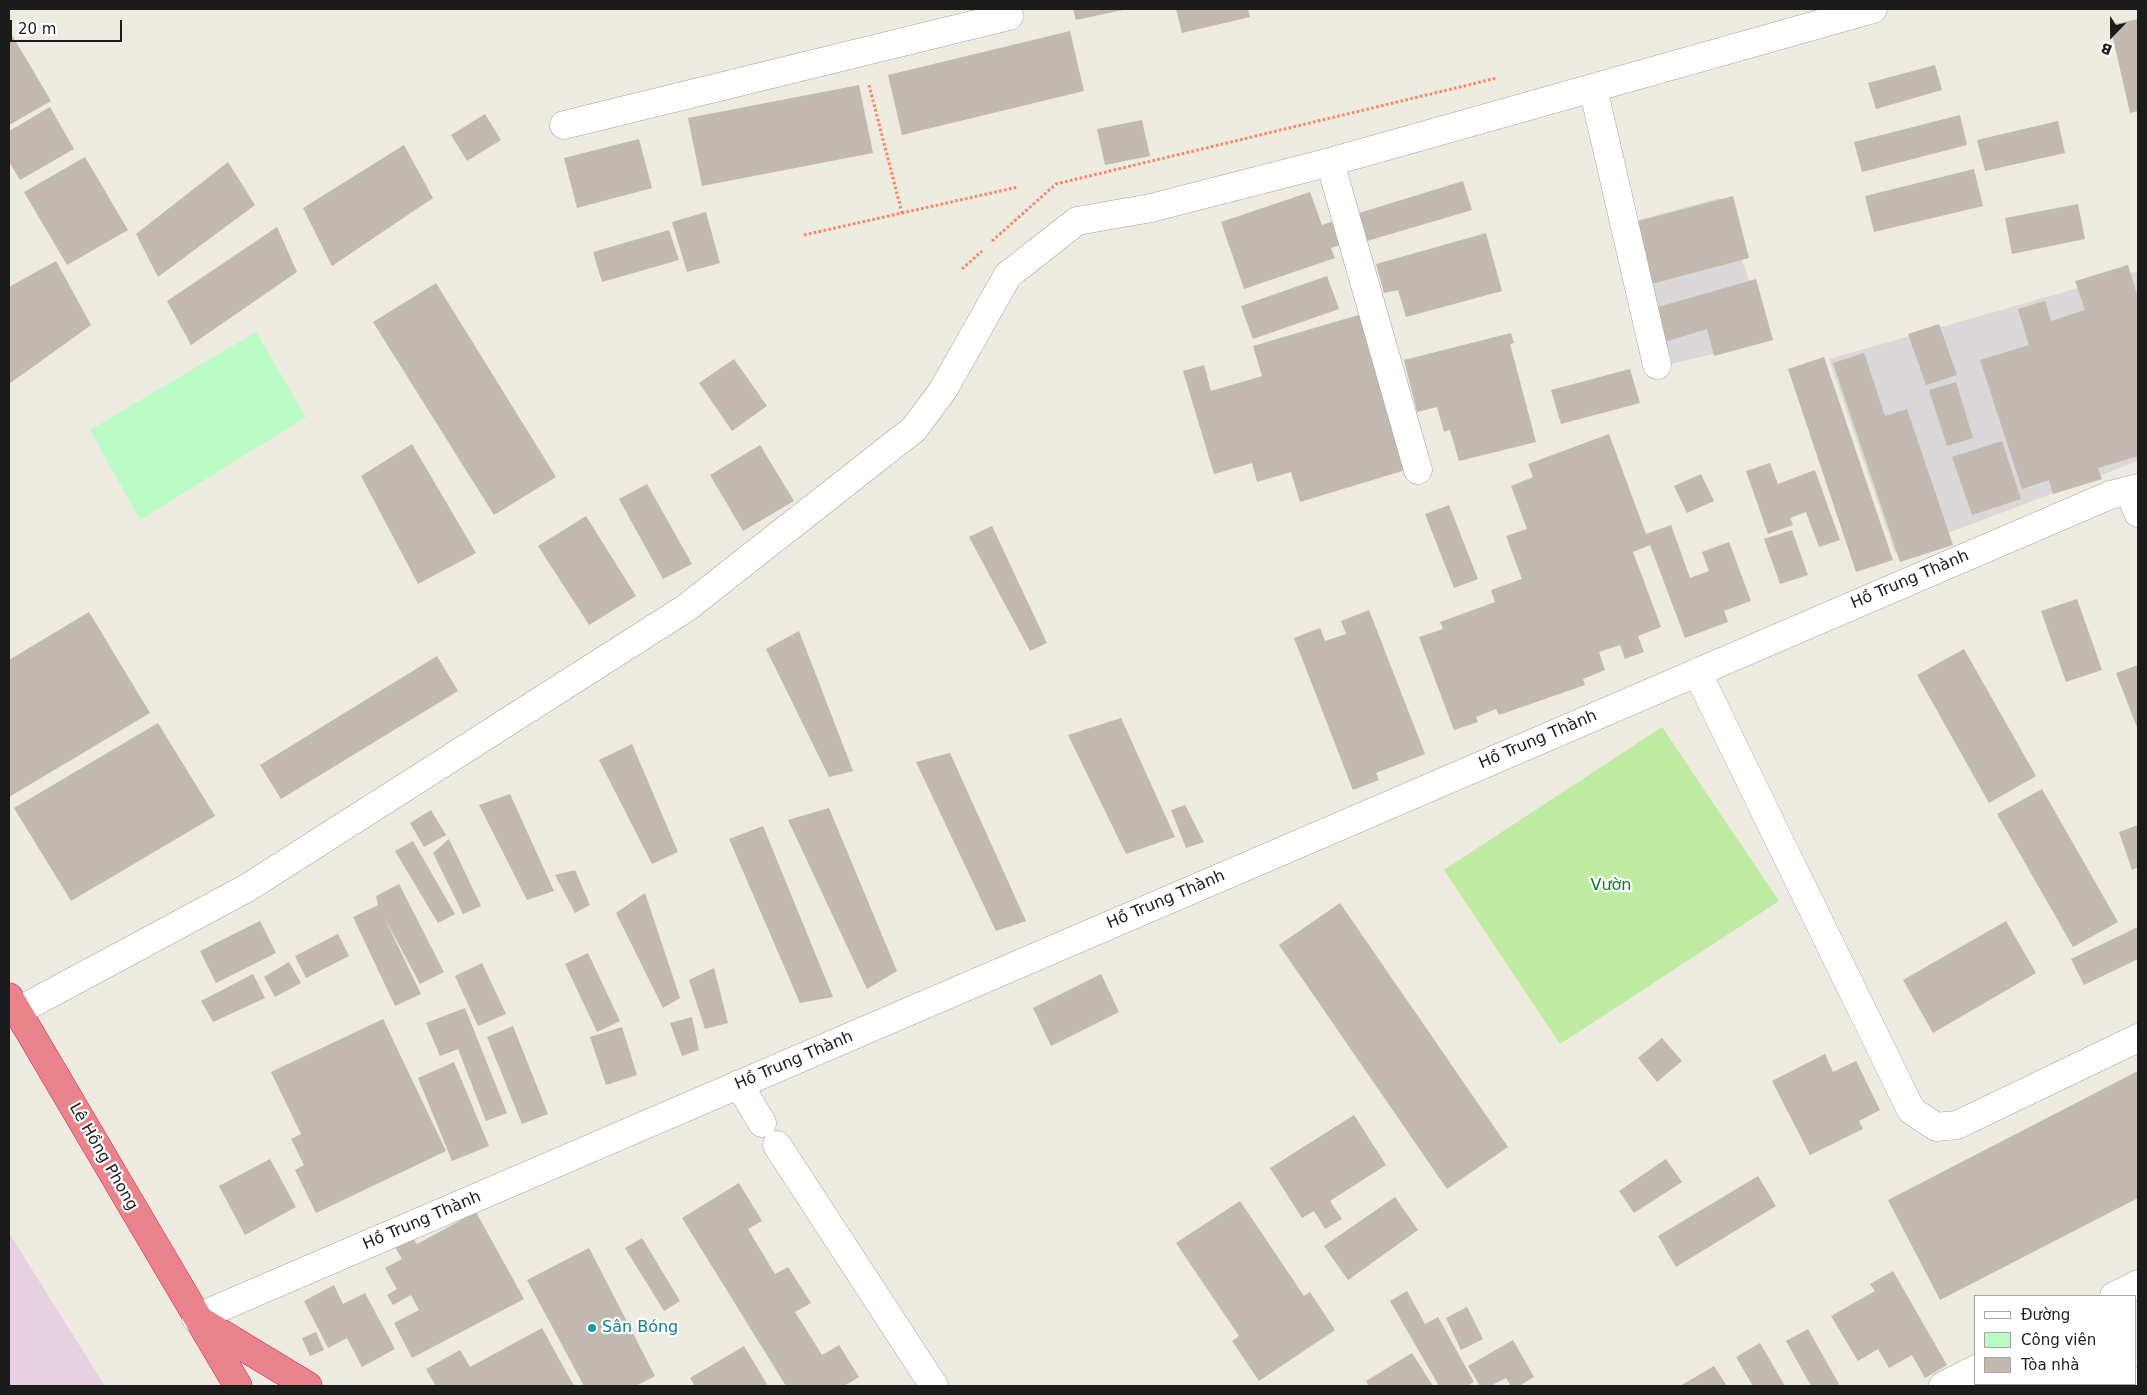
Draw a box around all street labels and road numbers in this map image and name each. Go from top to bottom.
street label: Hồ Trung Thành [1848,546,1972,614]
street label: Hồ Trung Thành [1476,706,1600,774]
street label: Hồ Trung Thành [1104,866,1228,934]
street label: Hồ Trung Thành [732,1027,856,1095]
street label: Lê Hồng Phong [65,1100,141,1214]
street label: Hồ Trung Thành [360,1187,484,1255]

